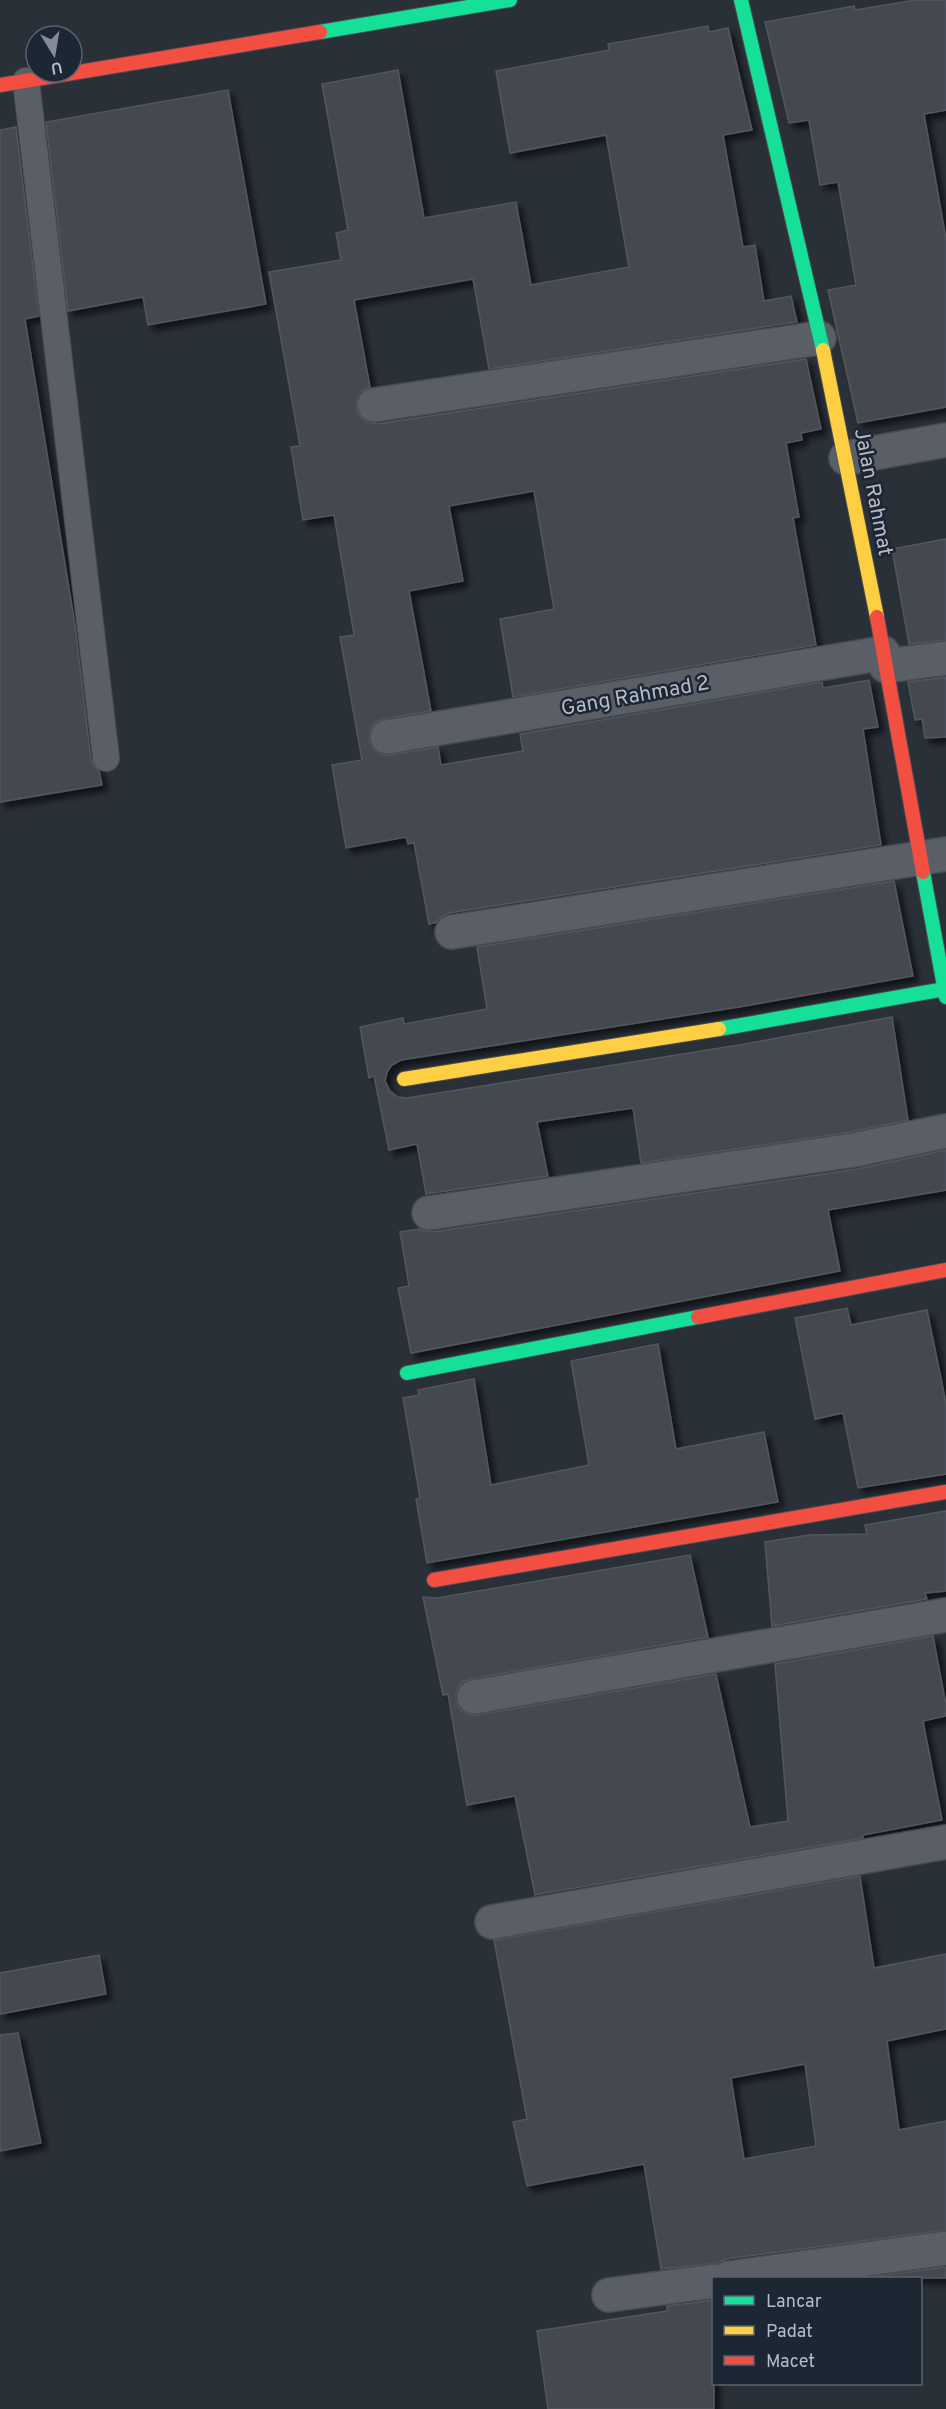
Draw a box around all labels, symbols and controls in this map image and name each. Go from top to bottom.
north arrow [24,24,84,84]
text: U [49,56,64,78]
street label: Jalan Rahmat [847,426,898,558]
street label: Gang Rahmad 2 [559,670,712,723]
legend [712,2277,922,2385]
text: Lancar [766,2291,822,2314]
text: Padat [766,2321,813,2344]
text: Macet [766,2351,815,2374]

